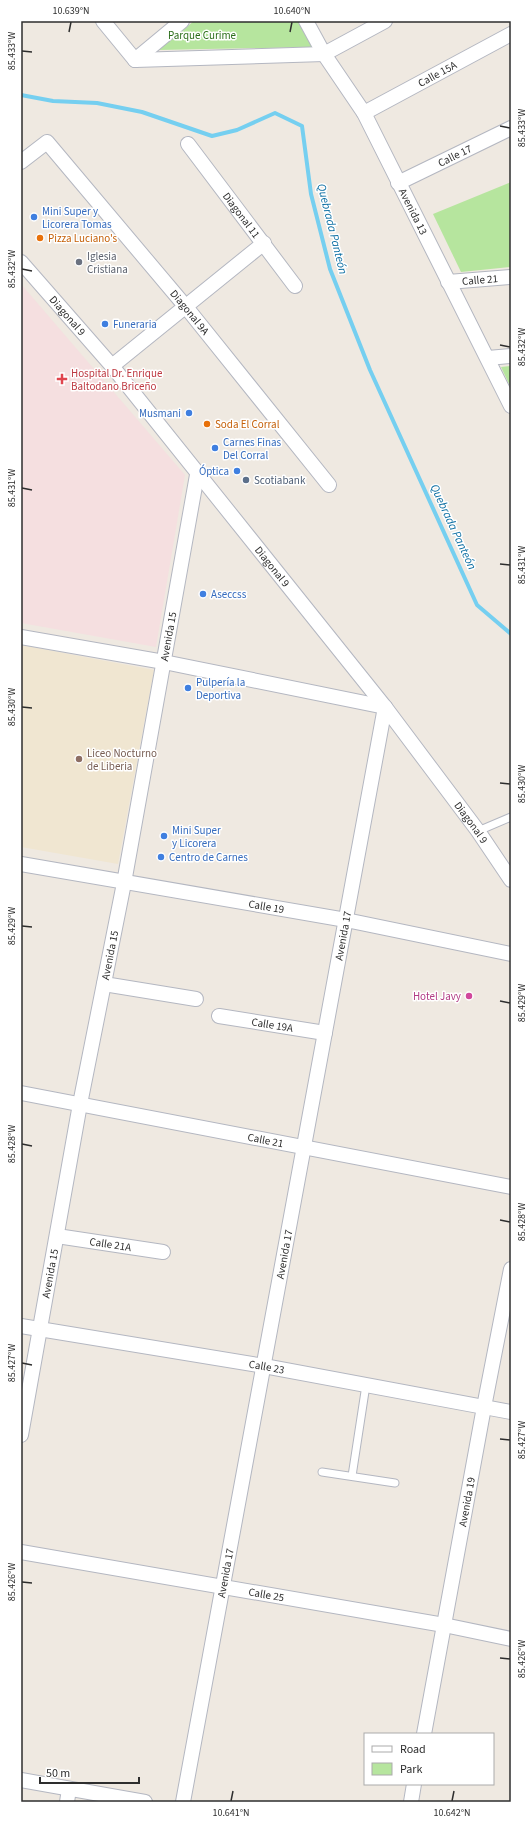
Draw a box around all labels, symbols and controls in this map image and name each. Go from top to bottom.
text: 10.639°N [52,4,90,18]
text: 10.640°N [273,4,311,18]
park label: Parque Curime [168,28,237,43]
text: 85.433°W [5,32,19,70]
street label: Calle 15A [415,57,459,90]
text: 85.433°W [515,109,529,147]
street label: Calle 17 [435,141,474,170]
water label: Quebrada Panteón [313,182,351,276]
street label: Avenida 13 [395,186,431,237]
street label: Diagonal 11 [219,189,264,241]
place label: Mini Super y Licorera Tomas [42,204,112,232]
marker: Mini Super y Licorera Tomas [29,212,39,222]
place label: Pizza Luciano's [48,231,117,246]
marker: Pizza Luciano's [35,233,45,243]
place label: Iglesia Cristiana [87,249,128,277]
text: 85.432°W [5,250,19,288]
marker: Iglesia Cristiana [74,257,84,267]
street label: Calle 21 [461,271,498,288]
street label: Diagonal 9A [167,286,213,338]
street label: Diagonal 9 [46,292,89,339]
place label: Funeraria [113,317,157,332]
marker: Funeraria [100,319,110,329]
text: 85.432°W [515,328,529,366]
place label: Hospital Dr. Enrique Baltodano Briceño [71,366,163,394]
marker: Hospital Dr. Enrique Baltodano Briceño [56,373,68,385]
place label: Musmani [139,406,181,421]
marker: Musmani [184,408,194,418]
place label: Soda El Corral [215,417,280,432]
marker: Soda El Corral [202,419,212,429]
place label: Carnes Finas Del Corral [223,435,282,463]
marker: Carnes Finas Del Corral [210,443,220,453]
place label: Óptica [199,464,229,479]
marker: Óptica [232,466,242,476]
text: 85.431°W [5,469,19,507]
place label: Scotiabank [254,473,306,488]
marker: Scotiabank [241,475,251,485]
water label: Quebrada Panteón [426,481,480,573]
street label: Diagonal 9 [251,543,293,590]
text: 85.431°W [515,546,529,584]
place label: Aseccss [211,587,247,602]
marker: Aseccss [198,589,208,599]
street label: Avenida 15 [156,611,180,662]
place label: Pulpería la Deportiva [196,675,245,703]
marker: Pulpería la Deportiva [183,683,193,693]
text: 85.430°W [5,688,19,726]
place label: Liceo Nocturno de Liberia [87,746,157,774]
marker: Liceo Nocturno de Liberia [74,754,84,764]
text: 85.430°W [515,765,529,803]
street label: Diagonal 9 [451,798,492,846]
place label: Mini Super y Licorera [172,823,221,851]
marker: Mini Super y Licorera [159,831,169,841]
place label: Centro de Carnes [169,850,248,865]
marker: Centro de Carnes [156,852,166,862]
street label: Calle 19 [247,896,285,917]
text: 85.429°W [5,907,19,945]
street label: Avenida 17 [331,910,355,962]
street label: Avenida 15 [97,929,122,981]
text: 85.429°W [515,984,529,1022]
place label: Hotel Javy [413,989,461,1004]
marker: Hotel Javy [464,991,474,1001]
street label: Calle 19A [250,1014,294,1035]
text: 85.428°W [5,1125,19,1163]
street label: Calle 21 [246,1129,285,1151]
text: 85.428°W [515,1203,529,1241]
street label: Avenida 17 [272,1228,296,1280]
street label: Calle 21A [88,1234,132,1255]
street label: Avenida 15 [38,1248,62,1299]
text: 85.427°W [5,1344,19,1382]
street label: Calle 23 [248,1356,286,1377]
text: 85.427°W [515,1421,529,1459]
street label: Avenida 19 [455,1476,478,1528]
street label: Avenida 17 [213,1547,237,1599]
text: 85.426°W [5,1563,19,1601]
street label: Calle 25 [247,1584,285,1605]
text: 85.426°W [515,1640,529,1678]
legend [364,1733,494,1785]
text: Road [400,1741,426,1758]
scale bar [40,1759,139,1785]
text: Park [400,1761,422,1778]
text: 50 m [46,1765,70,1782]
text: 10.641°N [212,1806,250,1820]
text: 10.642°N [433,1806,471,1820]

